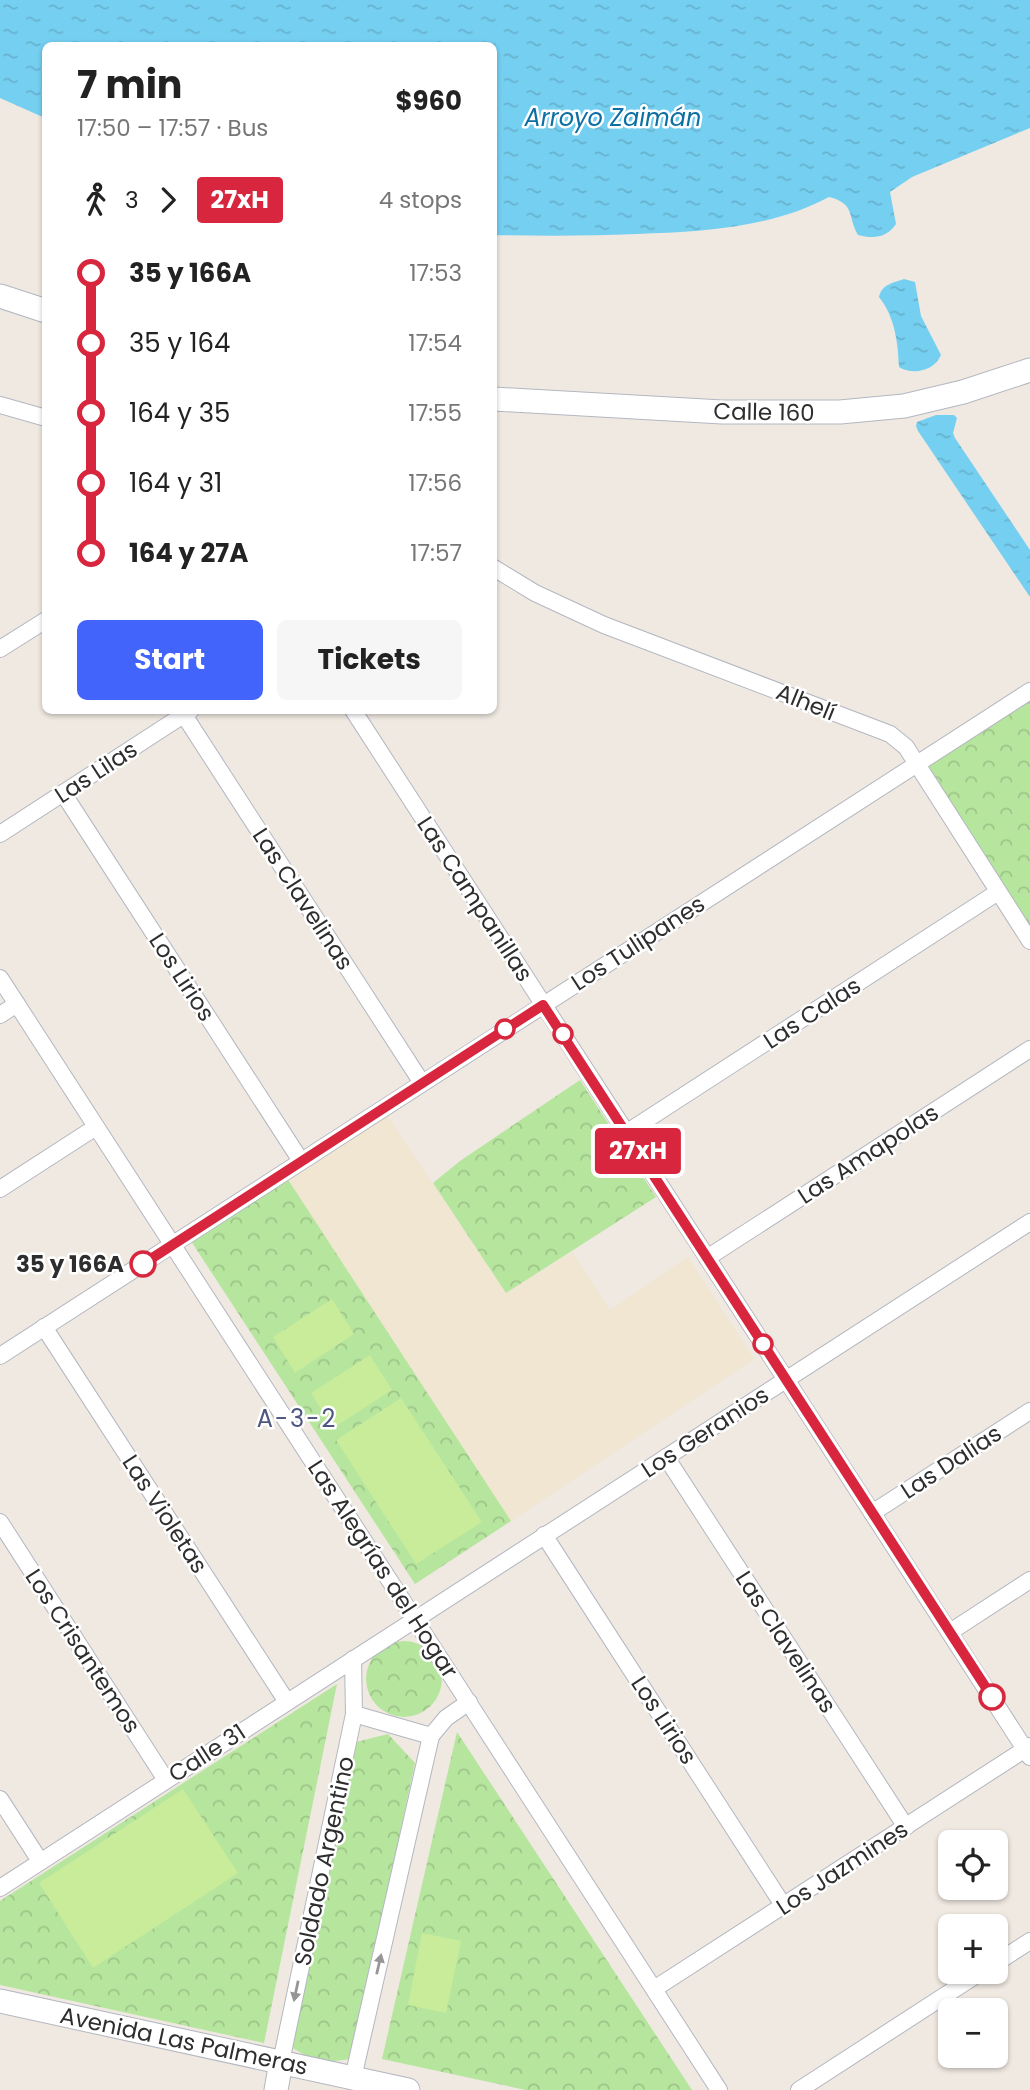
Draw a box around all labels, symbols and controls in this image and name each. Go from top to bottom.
text: 7 min [77,58,182,111]
text: $960 [395,83,462,119]
water label: Arroyo Zaimán [524,101,701,134]
text: 17:50 – 17:57 · Bus [77,112,268,144]
icon: walk [77,181,115,219]
icon: forward [149,181,187,219]
text: 27xH [211,183,269,216]
text: 3 [125,184,139,216]
text: 4 stops [379,184,462,216]
text: 35 y 166A [129,255,251,291]
text: 17:53 [409,257,462,289]
text: 35 y 164 [129,325,230,361]
text: 17:54 [408,327,462,359]
text: 164 y 35 [129,395,230,431]
street label: Calle 160 [713,395,815,429]
text: 17:55 [408,397,462,429]
text: 164 y 31 [129,465,222,501]
text: 17:56 [408,467,462,499]
text: 164 y 27A [129,535,248,571]
text: 17:57 [410,537,462,569]
button: Start [77,620,263,700]
button: Tickets [277,620,462,700]
street label: Alhelí [772,676,841,728]
street label: Las Lilas [49,733,143,811]
street label: Las Campanillas [410,810,540,988]
street label: Las Clavelinas [245,822,361,976]
street label: Los Tulipanes [565,888,711,998]
street label: Los Lirios [142,927,222,1027]
street label: Las Calas [757,970,867,1056]
unlabelled marker [495,1019,515,1039]
unlabelled marker [553,1024,573,1044]
street label: Las Amapolas [791,1097,945,1211]
line badge: 27xH [589,1128,687,1174]
text: 27xH [609,1134,667,1167]
place label: 35 y 166A [16,1248,124,1280]
marker: 35 y 166A [130,1251,156,1277]
unlabelled marker [753,1334,773,1354]
street label: Los Geranios [635,1379,775,1485]
district label: A-3-2 [257,1402,337,1435]
street label: Las Dalias [894,1417,1008,1507]
street label: Las Violetas [115,1449,215,1579]
street label: Las Alegrías del Hogar [300,1454,466,1684]
street label: Los Crisantemos [18,1563,148,1739]
street label: Las Clavelinas [728,1565,844,1719]
street label: Los Lirios [624,1670,704,1770]
unlabelled marker [979,1684,1005,1710]
street label: Calle 31 [162,1716,252,1790]
street label: Soldado Argentino [286,1753,362,1969]
street label: Los Jazmines [770,1813,914,1923]
map controls [938,1830,1008,2068]
button: locate [938,1830,1008,1900]
button: + [938,1914,1008,1984]
one-way arrow [374,1952,385,1974]
one-way arrow [291,1980,302,2002]
button: − [938,1998,1008,2068]
street label: Avenida Las Palmeras [57,1999,311,2083]

